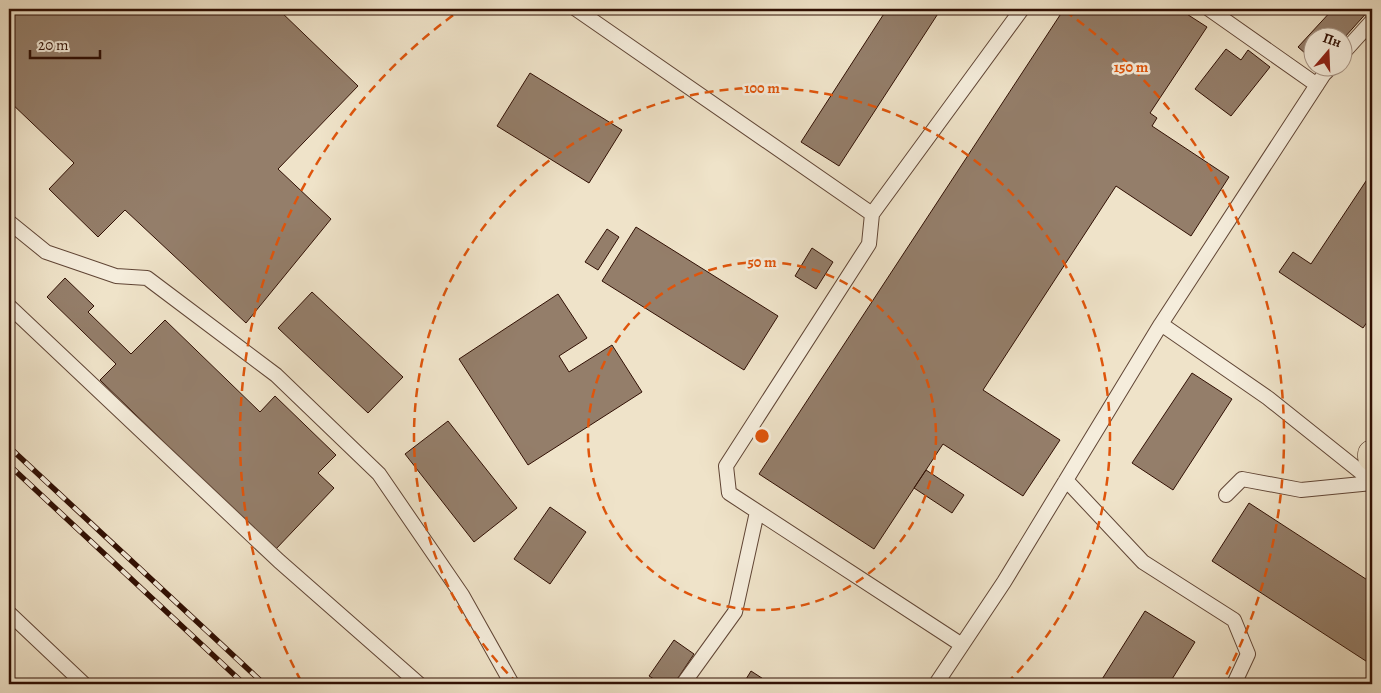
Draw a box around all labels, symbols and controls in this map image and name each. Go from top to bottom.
scale bar [30,28,100,60]
north arrow [1304,28,1354,78]
text: Пн [1320,28,1344,52]
text: 20 m [38,35,69,55]
text: 150 m [1114,57,1149,77]
text: 100 m [744,78,780,98]
text: 50 m [747,252,777,272]
centre of rings [753,427,771,445]

